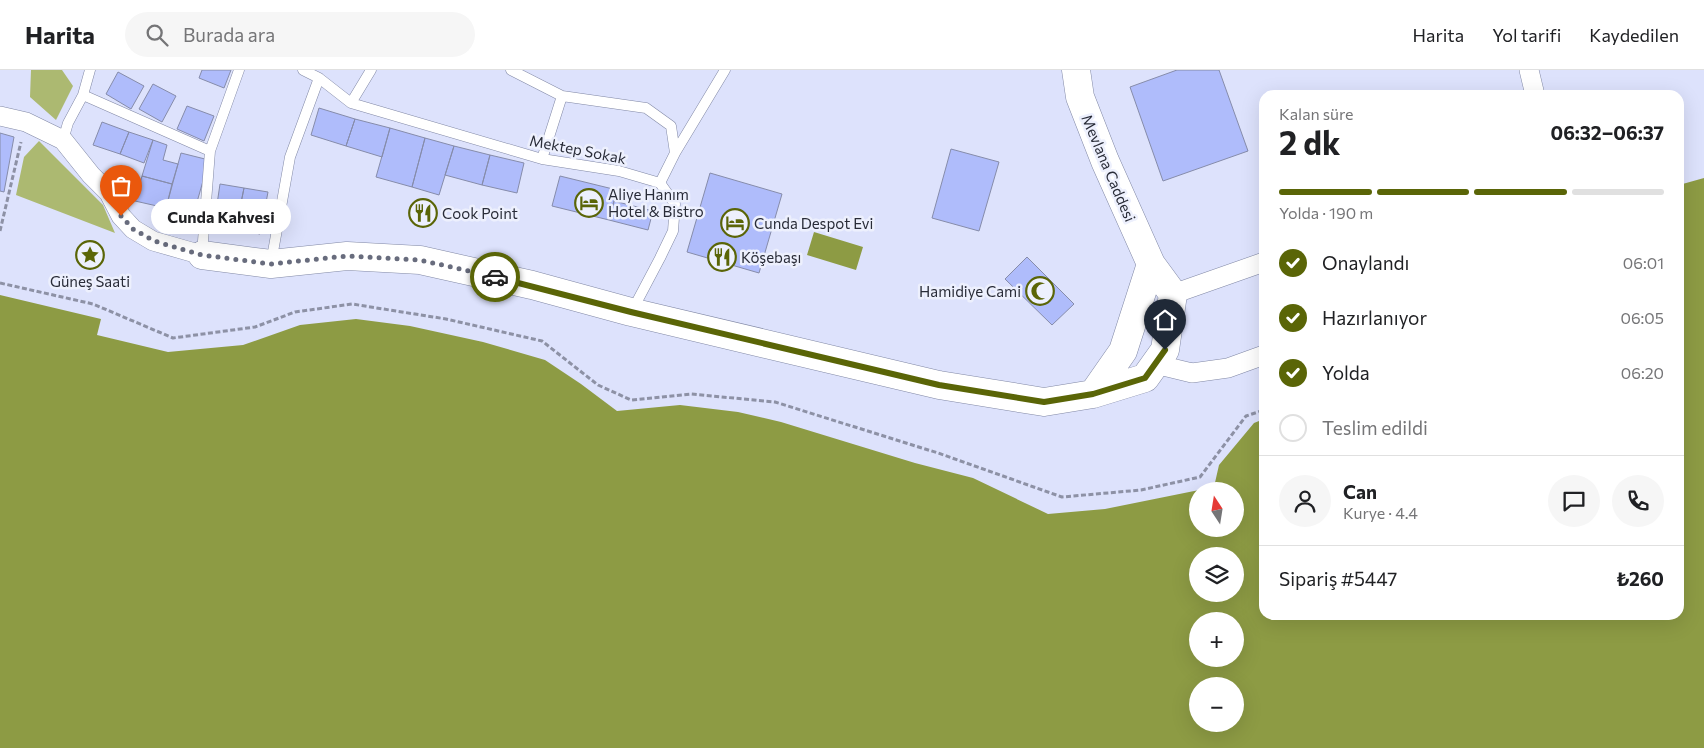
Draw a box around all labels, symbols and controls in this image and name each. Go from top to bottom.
search box [125,12,475,57]
text: Harita [25,20,95,49]
icon: search [143,21,171,49]
text: Burada ara [183,23,275,46]
text: Harita [1413,24,1464,46]
text: Yol tarifi [1492,24,1561,46]
text: Kaydedilen [1589,24,1679,46]
text: Kalan süre [1279,104,1354,123]
street label: Mevlana Caddesi [1078,112,1140,224]
text: 06:32–06:37 [1551,121,1664,144]
text: 2 dk [1279,122,1340,162]
street label: Mektep Sokak [528,131,628,167]
pin [100,165,142,216]
icon: bag [107,172,135,200]
place label: Aliye Hanım Hotel & Bistro [608,185,704,220]
hotel icon: Aliye Hanım Hotel & Bistro [574,188,604,218]
callout: Cunda Kahvesi [151,198,291,234]
restaurant icon: Cook Point [408,198,438,228]
text: Yolda · 190 m [1279,203,1373,222]
place label: Cook Point [442,204,518,222]
text: Cunda Kahvesi [167,207,275,226]
hotel icon: Cunda Despot Evi [720,208,750,238]
place label: Cunda Despot Evi [754,214,873,232]
place icon: Güneş Saati [75,240,105,270]
restaurant icon: Köşebaşı [707,242,737,272]
place label: Köşebaşı [741,248,801,266]
icon: check [1279,249,1307,277]
text: Onaylandı [1322,251,1409,274]
courier [470,252,520,302]
text: 06:01 [1623,253,1664,272]
icon: car [481,263,509,291]
place label: Güneş Saati [50,272,130,290]
mosque icon: Hamidiye Cami [1025,276,1055,306]
place label: Hamidiye Cami [919,282,1021,300]
pin [1144,299,1186,350]
icon: check [1279,304,1307,332]
icon: home [1151,306,1179,334]
text: Hazırlanıyor [1322,306,1427,329]
text: 06:05 [1620,308,1664,327]
icon: check [1279,359,1307,387]
text: Yolda [1322,361,1370,384]
text: 06:20 [1621,363,1664,382]
text: Teslim edildi [1322,416,1428,439]
button: person [1279,475,1331,527]
button: chat [1548,475,1600,527]
button: phone [1612,475,1664,527]
text: Can [1343,480,1377,503]
north arrow [1189,482,1244,538]
map controls [1189,482,1244,732]
text: Kurye · 4.4 [1343,503,1418,522]
button: layers [1189,547,1244,602]
text: Sipariş #5447 [1279,567,1397,590]
text: ₺260 [1616,567,1664,590]
button: + [1189,612,1244,667]
button: − [1189,677,1244,732]

